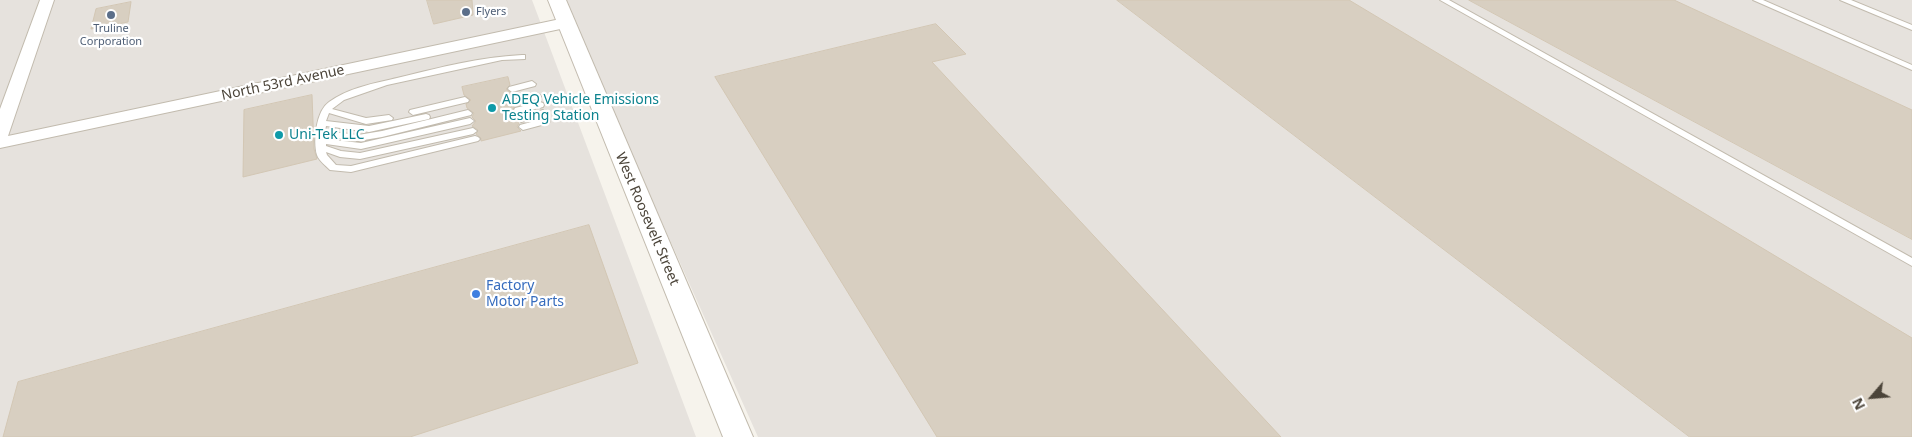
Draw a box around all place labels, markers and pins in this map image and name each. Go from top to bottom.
place label: Flyers [476,5,506,19]
marker: Flyers [460,6,472,18]
marker: Truline Corporation [105,9,117,21]
place label: Truline Corporation [80,22,142,48]
place label: ADEQ Vehicle Emissions Testing Station [502,92,659,124]
marker: ADEQ Vehicle Emissions Testing Station [486,102,498,114]
place label: Uni-Tek LLC [289,127,365,143]
marker: Uni-Tek LLC [273,129,285,141]
place label: Factory Motor Parts [486,278,564,310]
marker: Factory Motor Parts [470,288,482,300]

